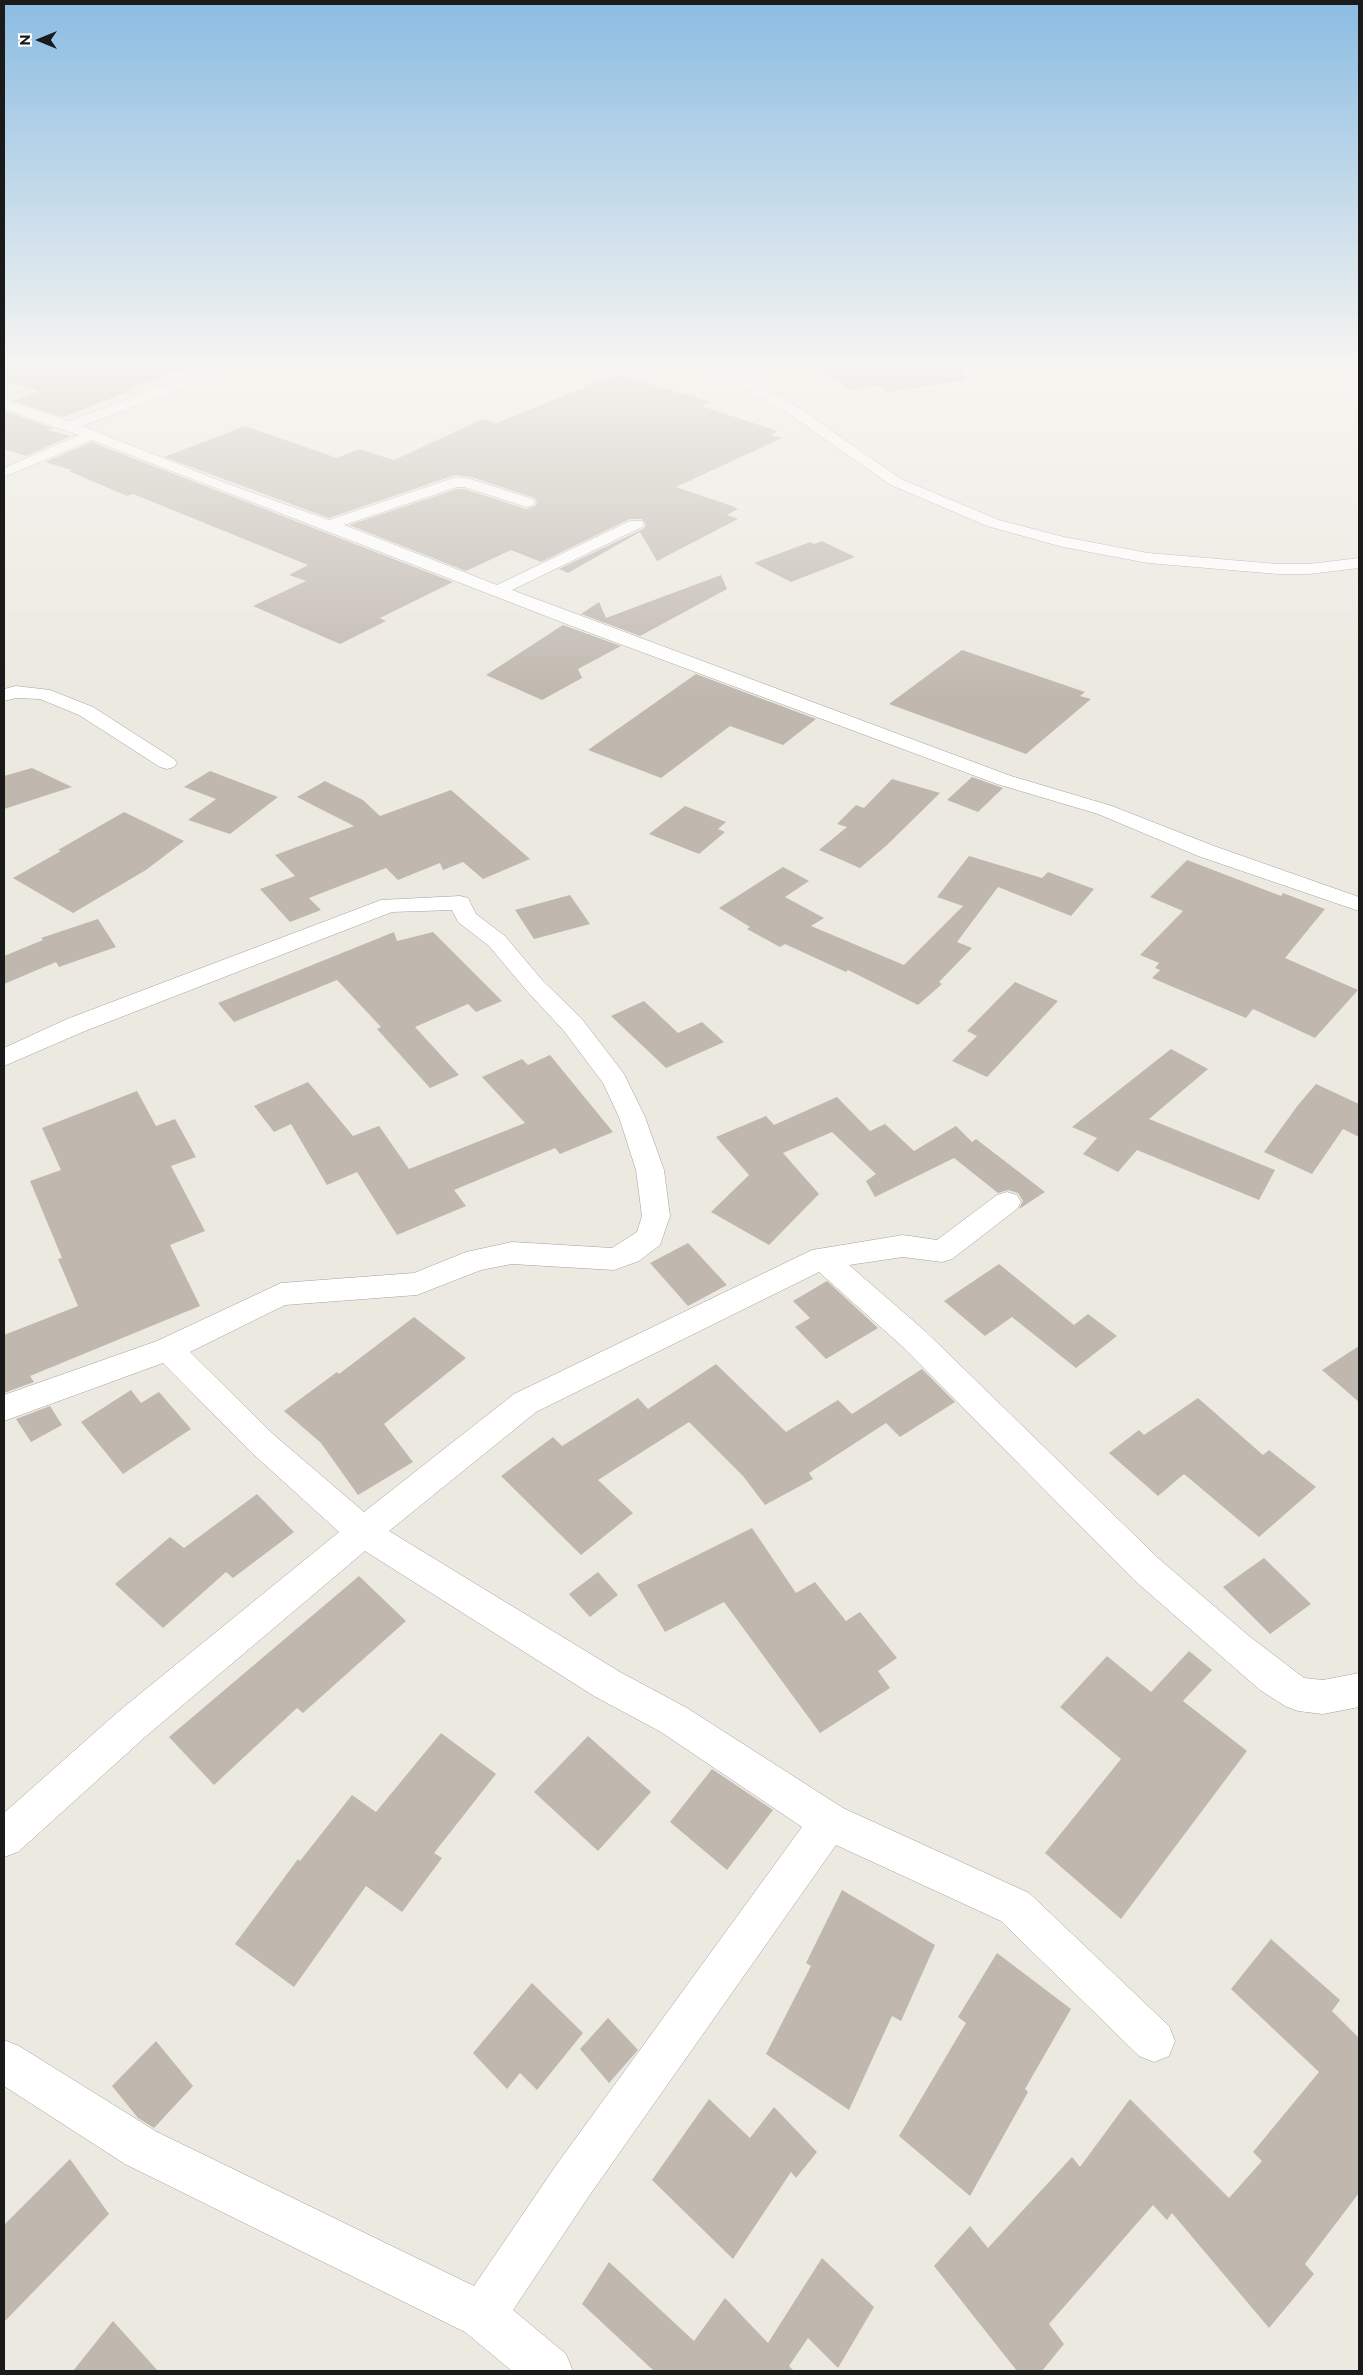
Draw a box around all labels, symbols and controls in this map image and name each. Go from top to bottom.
north arrow [15,15,65,65]
text: N [16,34,34,46]

